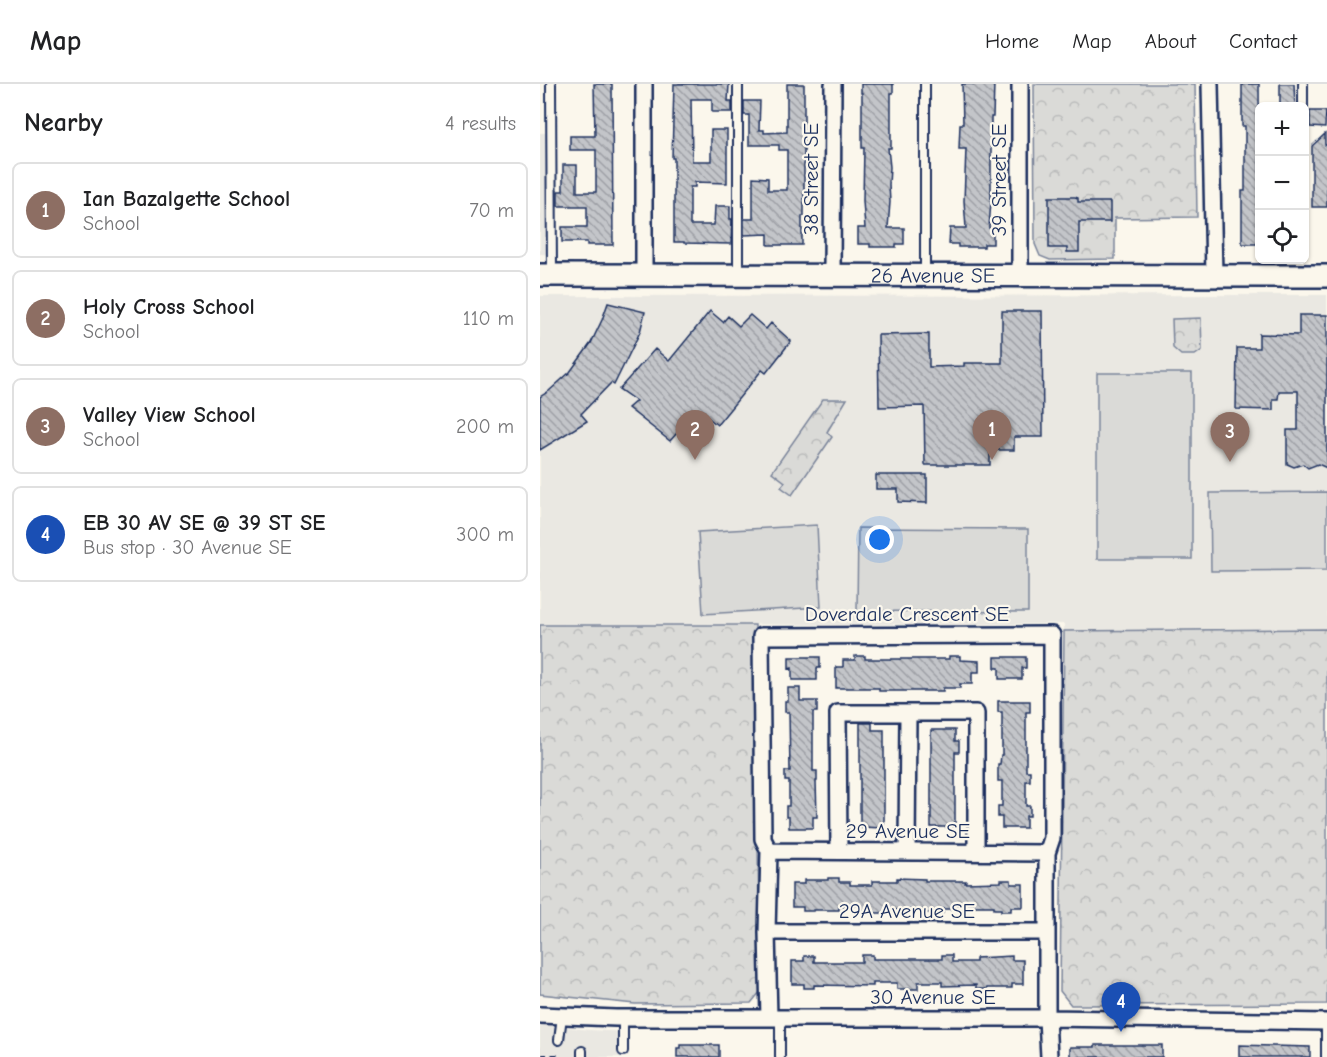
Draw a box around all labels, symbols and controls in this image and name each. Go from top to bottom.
text: Map [30,25,81,57]
text: Home [985,29,1039,53]
text: Map [1072,29,1112,53]
text: About [1145,29,1196,53]
text: Contact [1229,29,1297,53]
map controls [1255,102,1309,264]
button: + [1255,102,1309,156]
text: Nearby [24,108,103,138]
text: 4 results [445,112,516,135]
street label: 38 Street SE [799,123,823,235]
street label: 39 Street SE [987,124,1011,236]
button: − [1255,156,1309,210]
text: Ian Bazalgette School [83,186,290,212]
text: 1 [42,199,49,222]
text: 70 m [469,199,514,222]
button: locate [1255,210,1309,264]
text: School [83,212,140,235]
street label: 26 Avenue SE [871,263,995,288]
text: Holy Cross School [83,294,255,320]
text: 2 [41,307,50,330]
text: 110 m [463,307,514,330]
text: School [83,320,140,343]
text: Valley View School [83,402,256,428]
pin: 2 [676,410,714,460]
pin: 1 [972,410,1012,460]
pin: 3 [1210,412,1250,462]
text: 3 [41,415,50,438]
text: 200 m [456,415,514,438]
text: School [83,428,140,451]
text: EB 30 AV SE @ 39 ST SE [83,510,325,536]
text: 4 [41,523,50,546]
text: 300 m [456,523,514,546]
your location [865,525,894,554]
text: Bus stop · 30 Avenue SE [83,536,292,559]
street label: Doverdale Crescent SE [805,602,1009,626]
street label: 29 Avenue SE [846,819,970,843]
street label: 29A Avenue SE [839,899,975,923]
pin: 4 [1102,982,1140,1032]
street label: 30 Avenue SE [870,985,996,1009]

